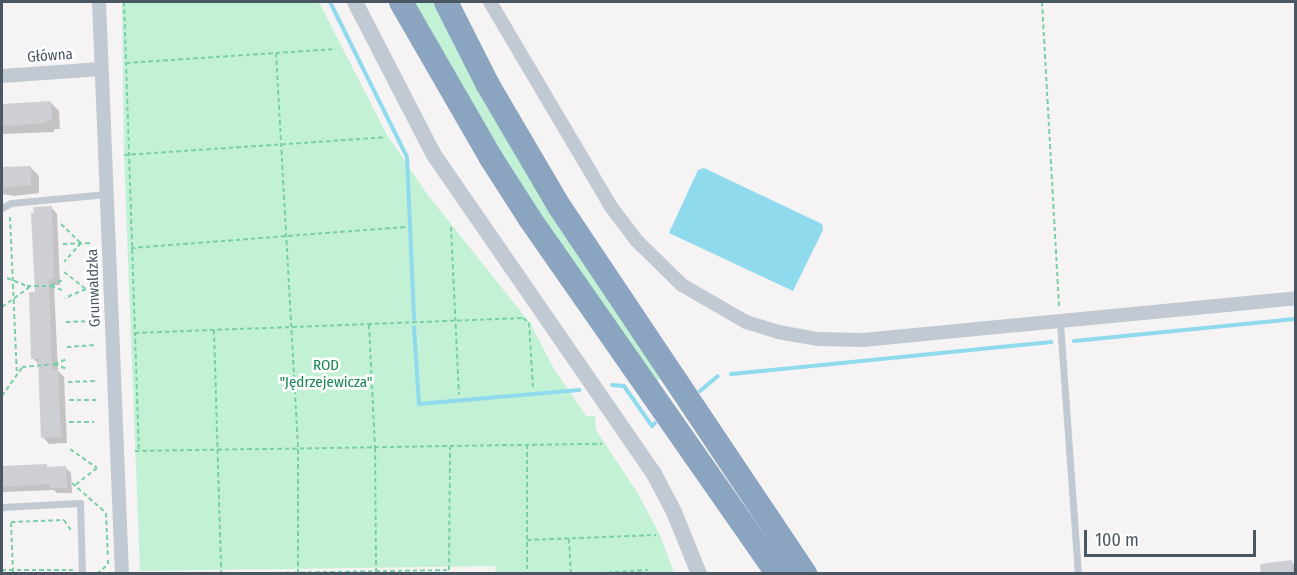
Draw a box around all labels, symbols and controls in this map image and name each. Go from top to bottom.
street label: Główna [27,45,73,67]
street label: Grunwaldzka [84,249,104,327]
park label: ROD "Jędrzejewicza" [279,356,373,391]
scale bar [1087,518,1260,556]
text: 100 m [1095,529,1139,551]

